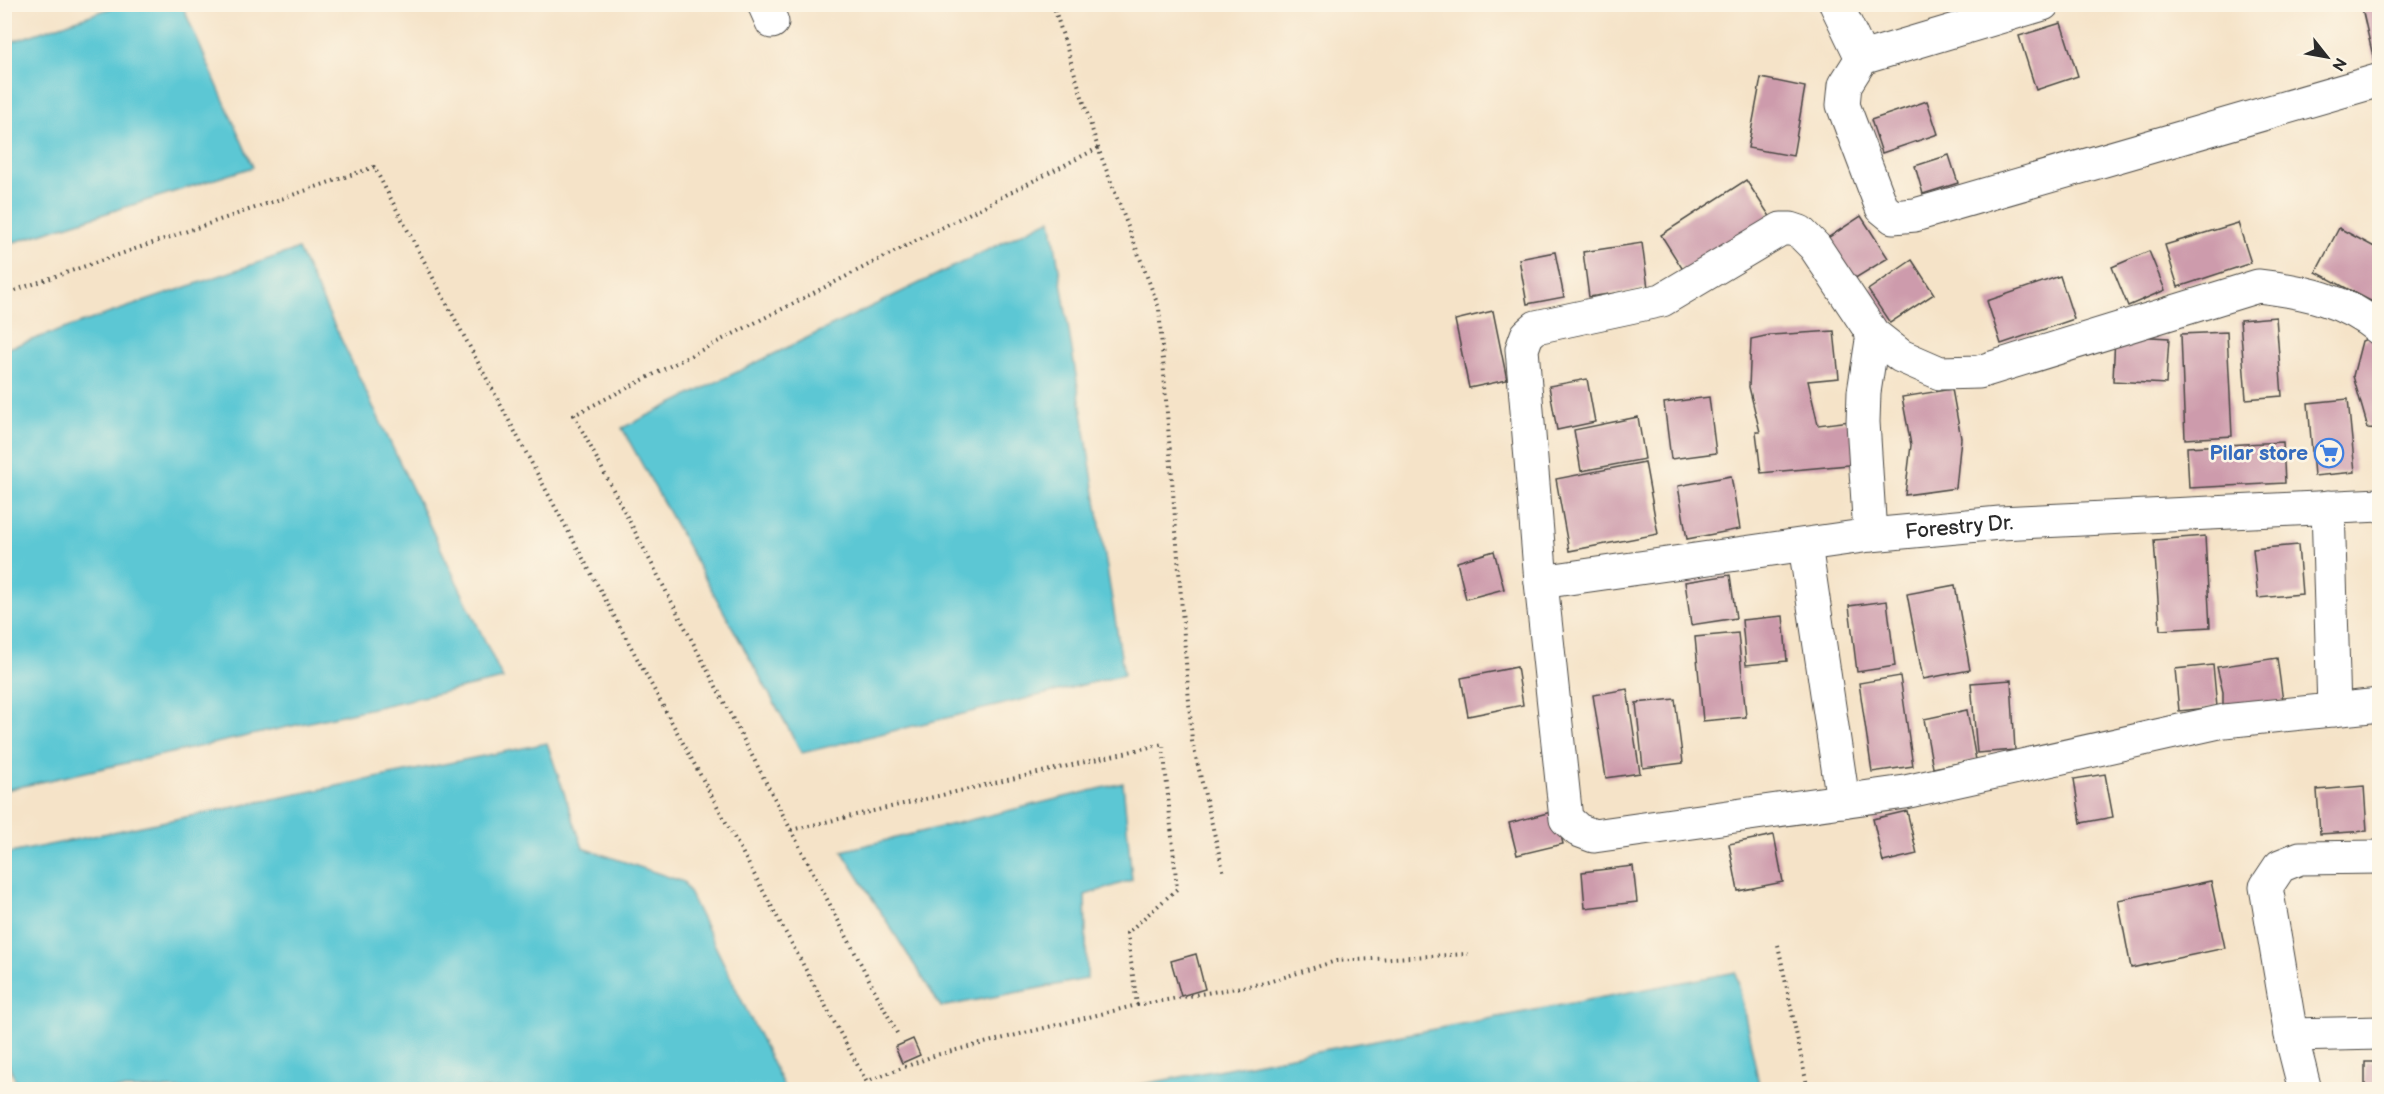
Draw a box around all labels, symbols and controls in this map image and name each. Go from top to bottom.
north arrow [2297,27,2357,87]
text: N [2327,54,2350,74]
supermarket icon: Pilar store [2313,437,2345,469]
place label: Pilar store [2209,441,2308,466]
street label: Forestry Dr. [1904,510,2014,545]

